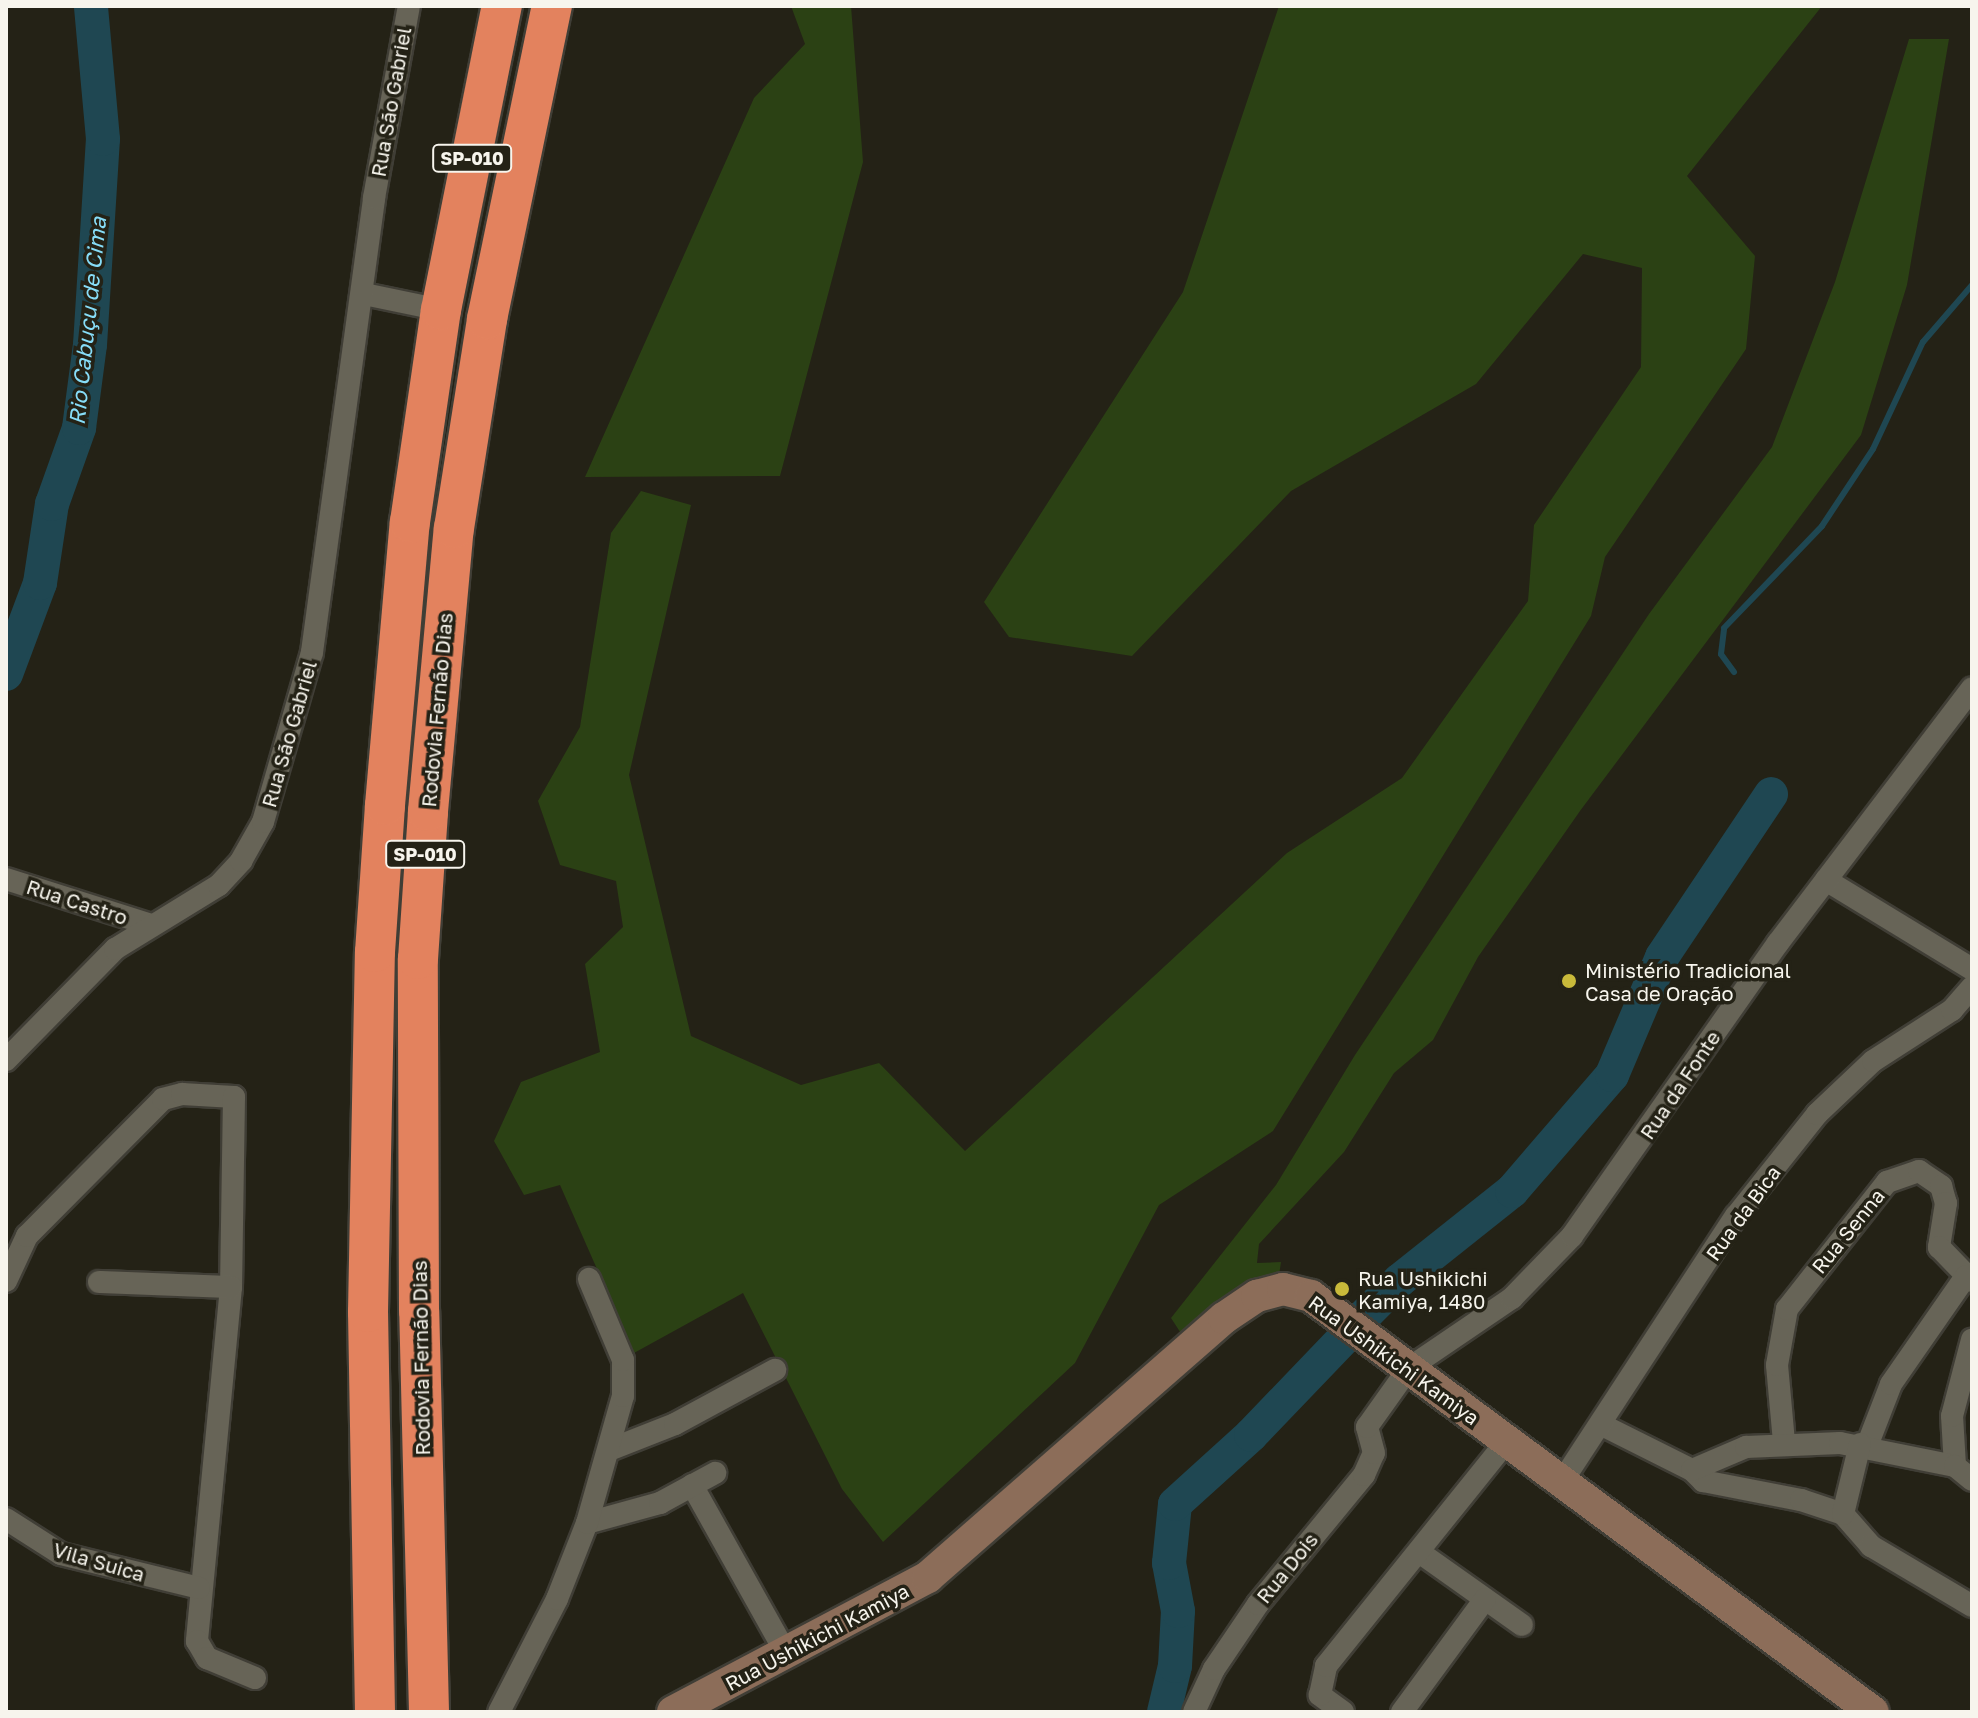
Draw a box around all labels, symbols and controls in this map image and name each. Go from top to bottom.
street label: Rua São Gabriel [366,25,416,179]
road number: SP-010 [432,144,512,172]
water label: Rio Cabuçu de Cima [63,216,111,426]
street label: Rodovia Fernão Dias [417,612,457,808]
street label: Rua São Gabriel [257,658,321,810]
road number: SP-010 [385,840,465,868]
street label: Rua Castro [24,874,130,930]
place label: Ministério Tradicional Casa de Oração [1585,958,1791,1005]
marker: Ministério Tradicional Casa de Oração [1560,972,1578,990]
street label: Rua da Fonte [1635,1026,1725,1144]
street label: Rua da Bica [1701,1161,1785,1265]
street label: Rua Senna [1807,1184,1889,1278]
street label: Rodovia Fernão Dias [407,1260,435,1456]
place label: Rua Ushikichi Kamiya, 1480 [1358,1266,1488,1313]
marker: Rua Ushikichi Kamiya, 1480 [1333,1280,1351,1298]
street label: Rua Ushikichi Kamiya [1304,1290,1484,1430]
street label: Rua Dois [1251,1528,1323,1608]
street label: Vila Suica [51,1538,147,1586]
street label: Rua Ushikichi Kamiya [721,1578,913,1696]

